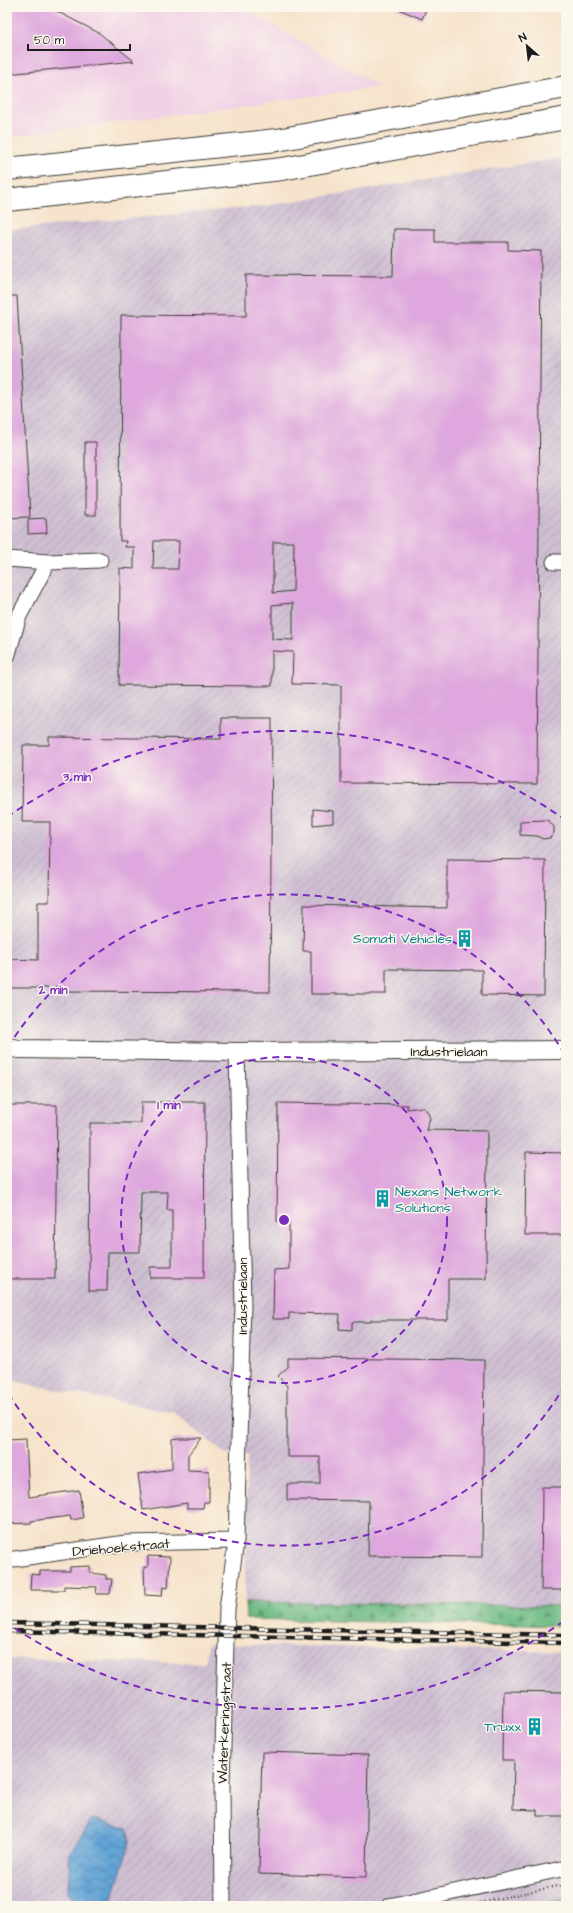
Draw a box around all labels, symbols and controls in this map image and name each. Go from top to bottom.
scale bar [28,26,130,52]
north arrow [507,26,547,66]
text: N [516,29,529,46]
text: 50 m [34,32,65,49]
text: 3 min [62,769,91,786]
building icon: Somati Vehicles [455,928,475,948]
place label: Somati Vehicles [353,929,452,949]
text: 2 min [38,982,67,999]
street label: Industrielaan [411,1042,487,1062]
text: 1 min [157,1097,181,1114]
place label: Nexans Network Solutions [395,1182,503,1218]
building icon: Nexans Network Solutions [372,1189,392,1209]
centre of rings [277,1213,291,1227]
street label: Industrielaan [233,1258,253,1334]
street label: Driehoekstraat [72,1534,171,1562]
street label: Waterkeringstraat [213,1661,237,1784]
building icon: Truxx [524,1716,544,1736]
place label: Truxx [484,1717,521,1737]

